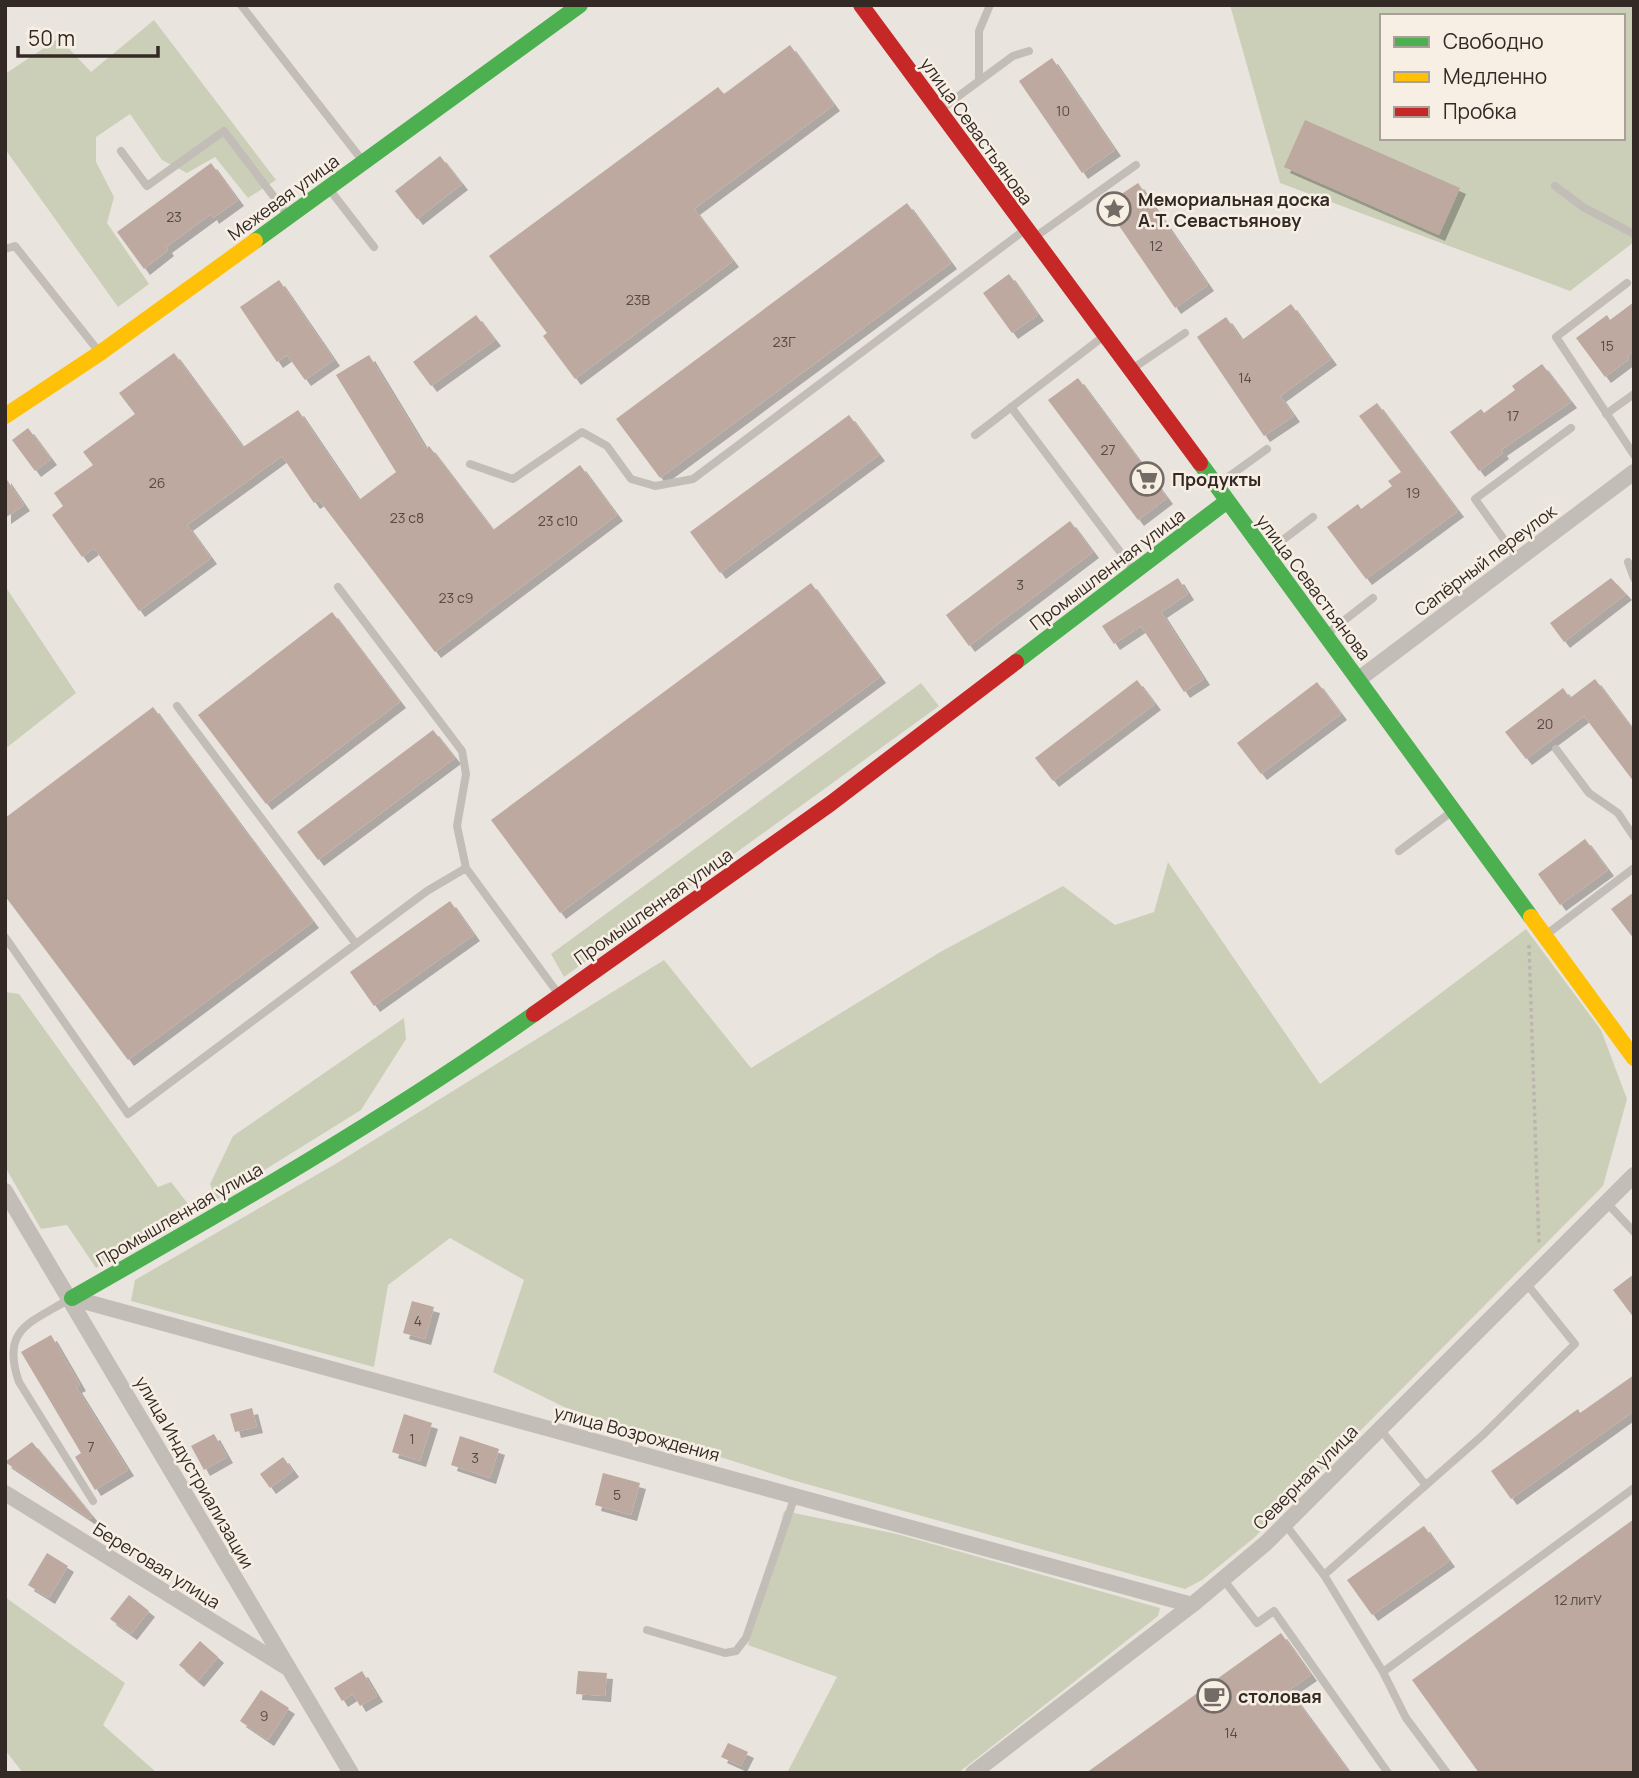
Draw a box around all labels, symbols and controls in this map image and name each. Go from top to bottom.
scale bar [18,14,158,58]
legend [1380,14,1625,140]
text: 50 m [28,24,75,52]
text: Свободно [1443,27,1544,55]
street label: улица Севастьянова [915,52,1039,210]
text: Медленно [1443,62,1547,90]
text: Пробка [1443,97,1517,125]
house number: 10 [1056,101,1070,120]
street label: Межевая улица [223,148,343,246]
place label: Мемориальная доска А.Т. Севастьянову [1138,187,1330,232]
place icon: Мемориальная доска А.Т. Севастьянову [1095,190,1133,228]
house number: 23 [166,207,182,226]
house number: 12 [1149,236,1163,255]
house number: 23В [626,290,651,309]
house number: 23Г [772,332,796,351]
house number: 15 [1600,336,1614,355]
house number: 14 [1238,368,1252,387]
house number: 17 [1507,406,1519,425]
house number: 27 [1100,440,1116,459]
supermarket icon: Продукты [1128,460,1166,498]
place label: Продукты [1172,467,1261,491]
house number: 26 [149,473,165,492]
house number: 19 [1406,483,1420,502]
street label: Сапёрный переулок [1409,498,1562,621]
street label: Промышленная улица [1025,503,1189,635]
house number: 23 с8 [390,508,424,527]
street label: улица Севастьянова [1251,509,1377,665]
house number: 23 с10 [538,511,578,530]
house number: 3 [1016,575,1024,594]
house number: 23 с9 [439,588,473,607]
house number: 20 [1537,714,1553,733]
street label: Промышленная улица [569,842,737,970]
street label: Промышленная улица [91,1156,267,1272]
house number: 4 [414,1311,422,1330]
street label: улица Индустриализации [130,1371,260,1573]
street label: улица Возрождения [552,1399,722,1467]
street label: Северная улица [1247,1419,1363,1535]
house number: 1 [409,1429,415,1448]
house number: 7 [87,1437,95,1456]
house number: 3 [471,1448,479,1467]
house number: 5 [613,1485,621,1504]
street label: Береговая улица [89,1516,225,1614]
house number: 12 литУ [1554,1590,1602,1609]
cafe icon: столовая [1195,1677,1233,1715]
place label: столовая [1238,1684,1322,1708]
house number: 9 [260,1706,268,1725]
house number: 14 [1224,1723,1238,1742]

